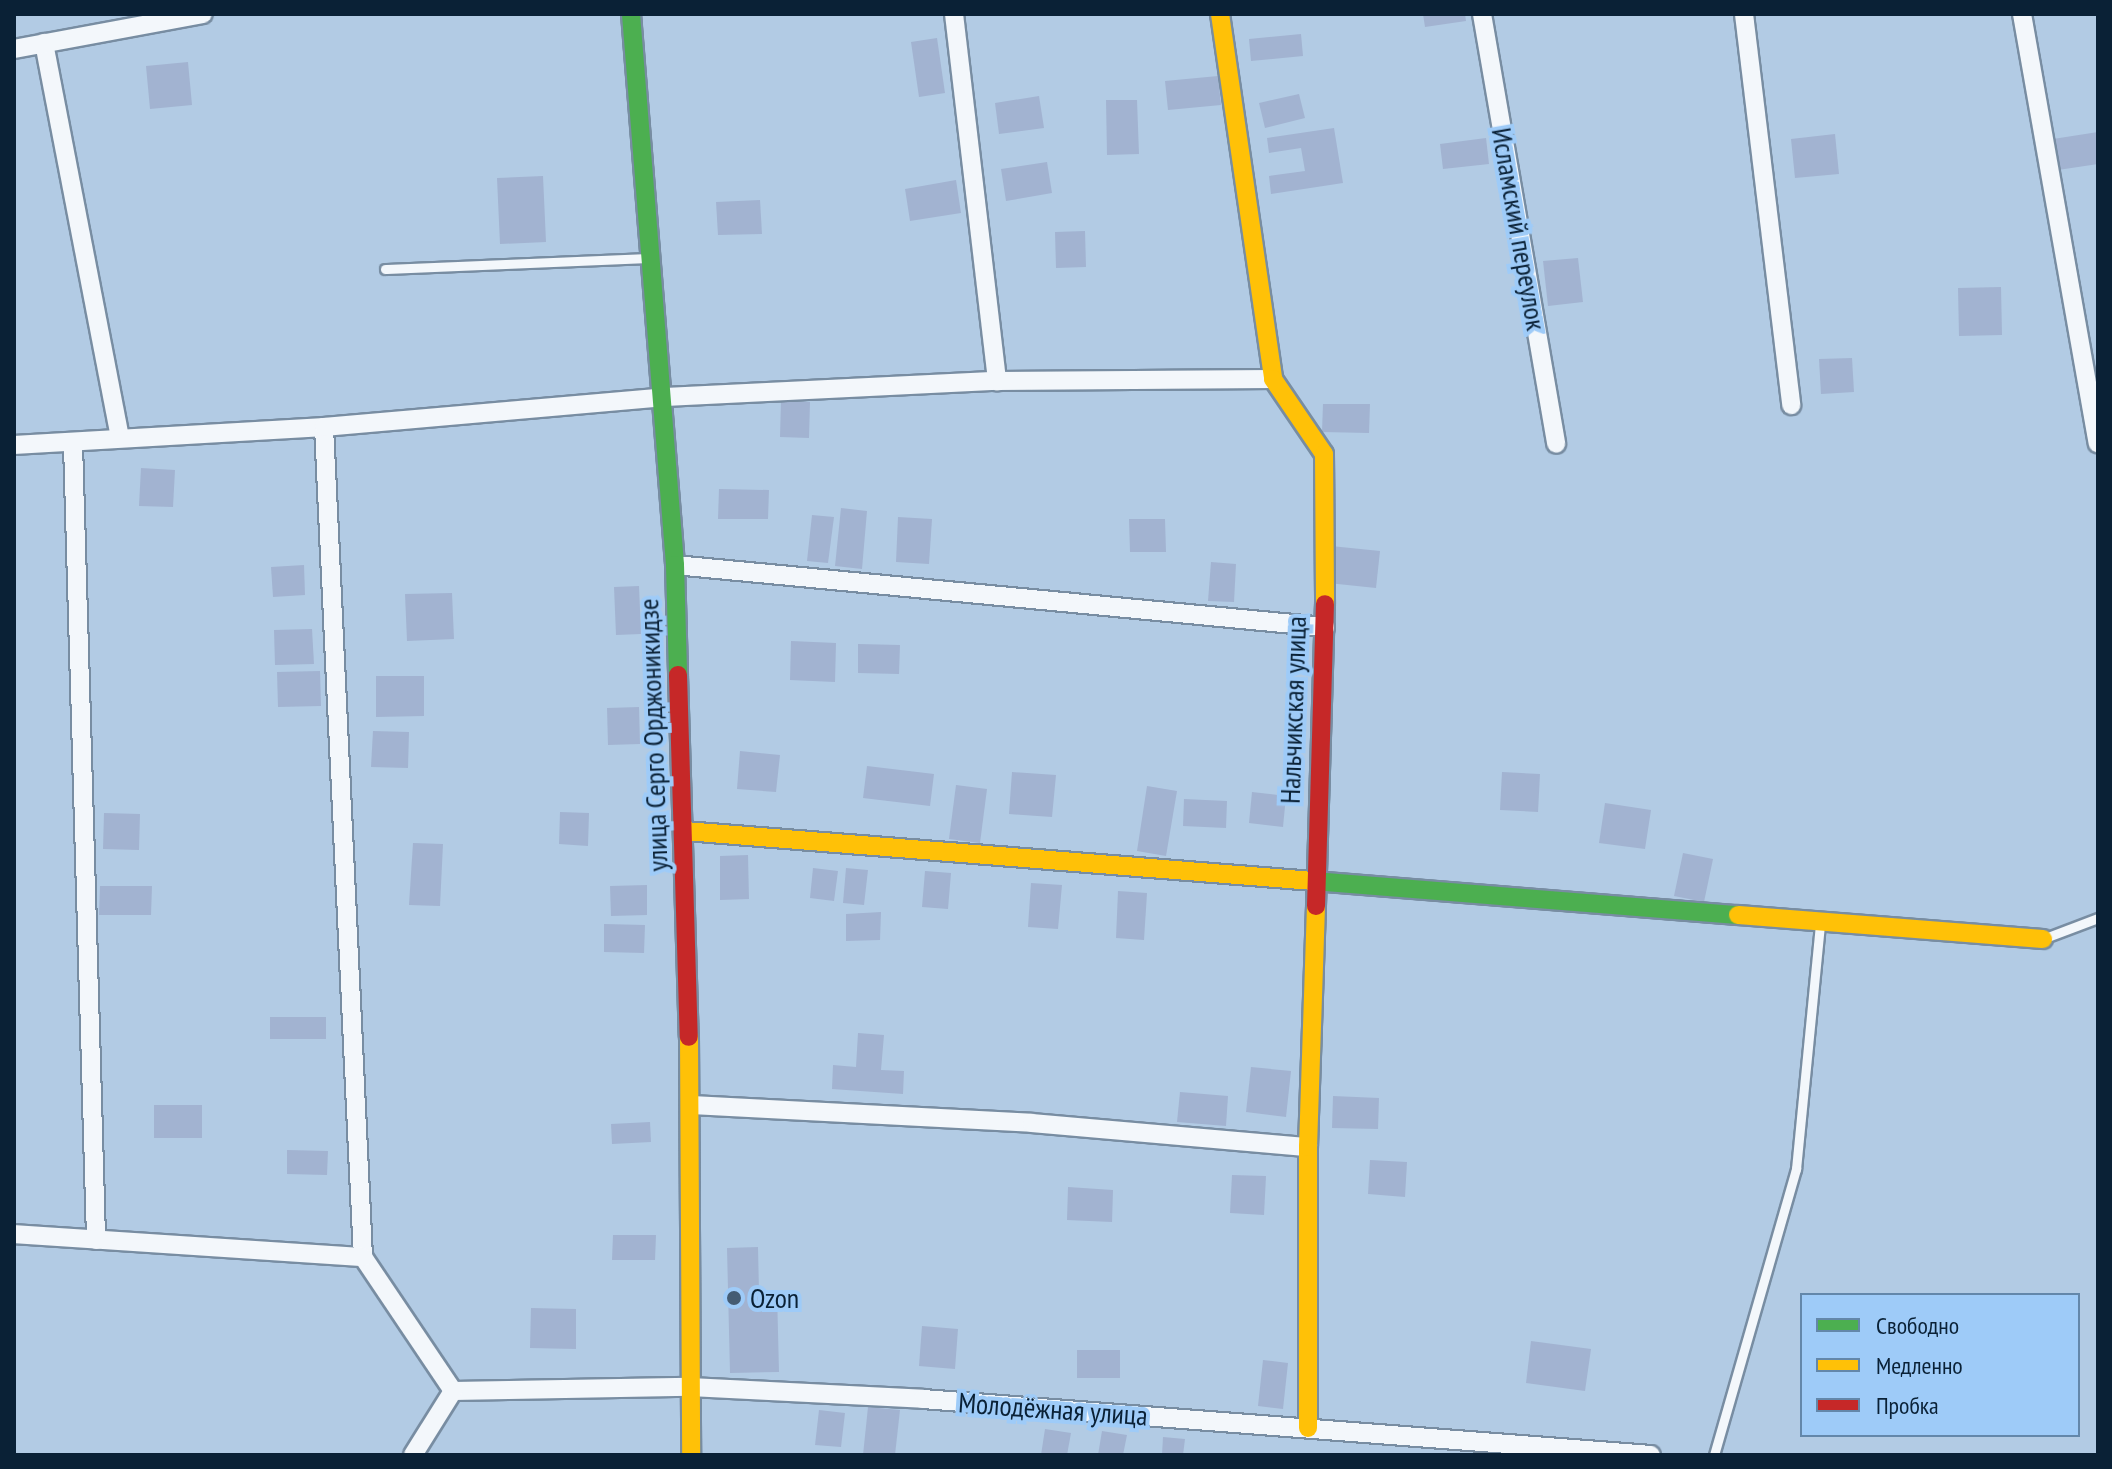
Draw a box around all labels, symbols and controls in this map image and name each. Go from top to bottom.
street label: Исламский переулок [1485,125,1553,333]
street label: улица Серго Орджоникидзе [631,598,675,872]
street label: Нальчикская улица [1273,616,1313,804]
place label: Ozon [750,1281,799,1315]
marker: Ozon [725,1289,743,1307]
legend [1800,1293,2080,1437]
text: Свободно [1876,1310,1959,1341]
text: Медленно [1876,1350,1963,1381]
street label: Молодёжная улица [957,1386,1149,1432]
text: Пробка [1876,1390,1939,1421]

